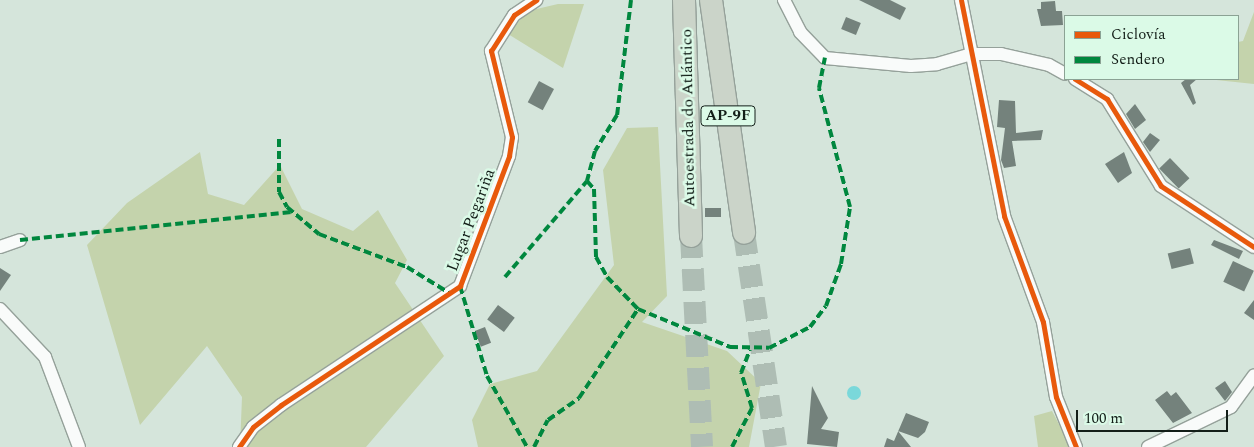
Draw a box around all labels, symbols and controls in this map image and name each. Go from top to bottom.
legend [1064,15,1239,80]
text: Ciclovía [1111,23,1166,46]
street label: Autoestrada do Atlántico [677,29,699,207]
text: Sendero [1111,48,1165,71]
road number: AP-9F [700,104,756,128]
street label: Lugar Pegariña [443,166,499,274]
scale bar [1079,400,1232,432]
text: 100 m [1084,407,1123,430]

